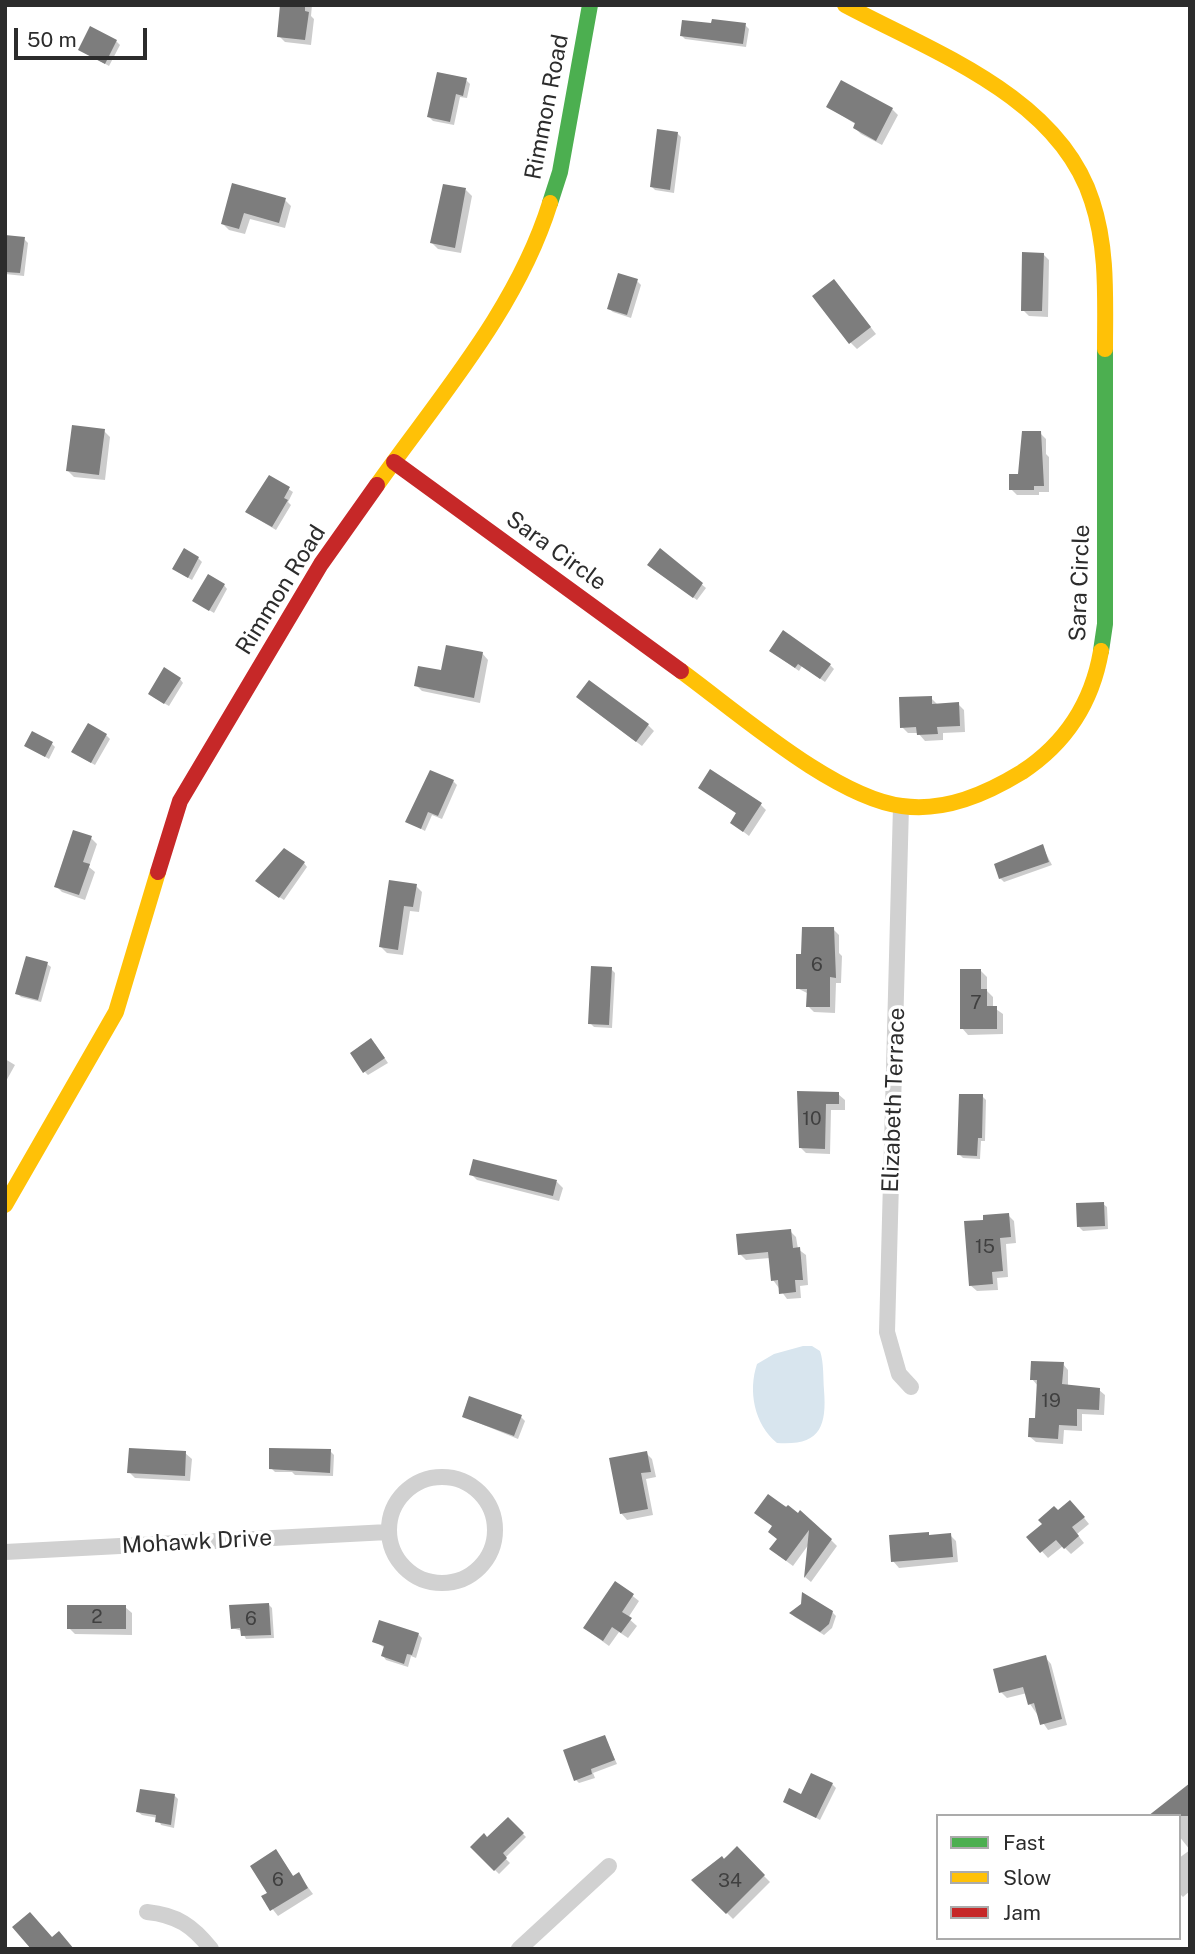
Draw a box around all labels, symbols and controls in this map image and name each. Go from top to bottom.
scale bar [18,14,150,58]
text: 50 m [27,27,77,52]
street label: Rimmon Road [519,32,575,182]
street label: Sara Circle [500,505,612,597]
street label: Rimmon Road [230,520,332,660]
street label: Sara Circle [1064,524,1096,642]
house number: 6 [811,954,823,976]
house number: 7 [970,992,982,1014]
street label: Elizabeth Terrace [877,1007,911,1193]
house number: 10 [802,1108,822,1130]
house number: 15 [975,1236,995,1258]
house number: 19 [1041,1390,1061,1412]
street label: Mohawk Drive [121,1524,273,1560]
house number: 2 [91,1606,103,1628]
house number: 6 [245,1608,257,1630]
legend [936,1814,1181,1940]
text: Fast [1003,1830,1045,1855]
text: Slow [1003,1865,1051,1890]
house number: 6 [272,1869,284,1891]
house number: 34 [718,1870,742,1892]
text: Jam [1003,1900,1041,1925]

